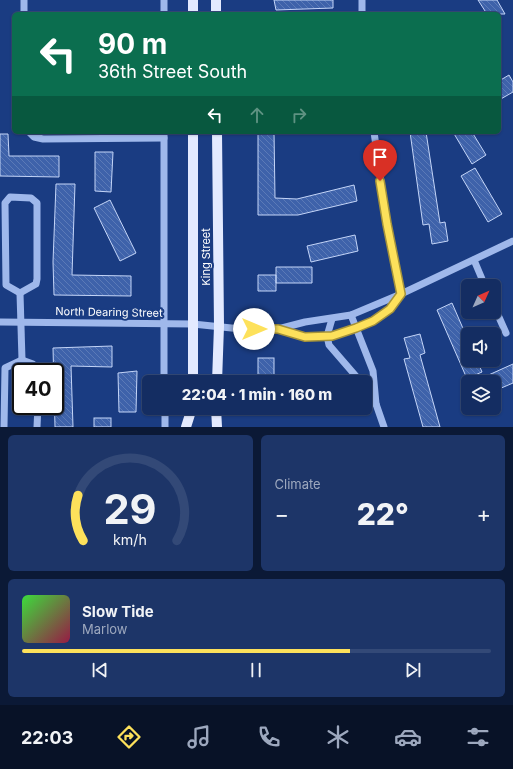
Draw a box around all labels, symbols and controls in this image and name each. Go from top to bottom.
text: 90 m [98,27,167,61]
icon: left [32,28,84,80]
text: 36th Street South [98,61,247,82]
icon: left [204,104,226,126]
icon: ahead [246,104,268,126]
icon: right [288,104,310,126]
pin [363,140,397,181]
icon: arrive [369,146,391,168]
street label: King Street [199,228,213,286]
north arrow [461,279,501,319]
map controls [461,279,501,415]
street label: North Dearing Street [55,304,163,320]
position arrow [233,308,275,350]
button: sound [461,327,501,367]
speed limit sign: 40 [12,363,64,415]
button: layers [461,375,501,415]
text: 22:04 · 1 min · 160 m [182,385,332,404]
text: Climate [275,476,321,492]
text: 29 [104,484,157,534]
text: 22° [357,496,409,532]
text: − [275,501,289,527]
text: + [476,501,491,527]
text: km/h [113,531,147,548]
text: Slow Tide [82,602,154,621]
text: Marlow [82,621,128,637]
icon: previous [89,659,111,681]
icon: pause [245,659,267,681]
icon: next [402,659,424,681]
icon: directions [115,723,143,751]
icon: music [185,723,213,751]
icon: phone [255,723,283,751]
icon: climate [324,723,352,751]
icon: car [394,723,422,751]
icon: filters [464,723,492,751]
text: 22:03 [21,727,73,748]

